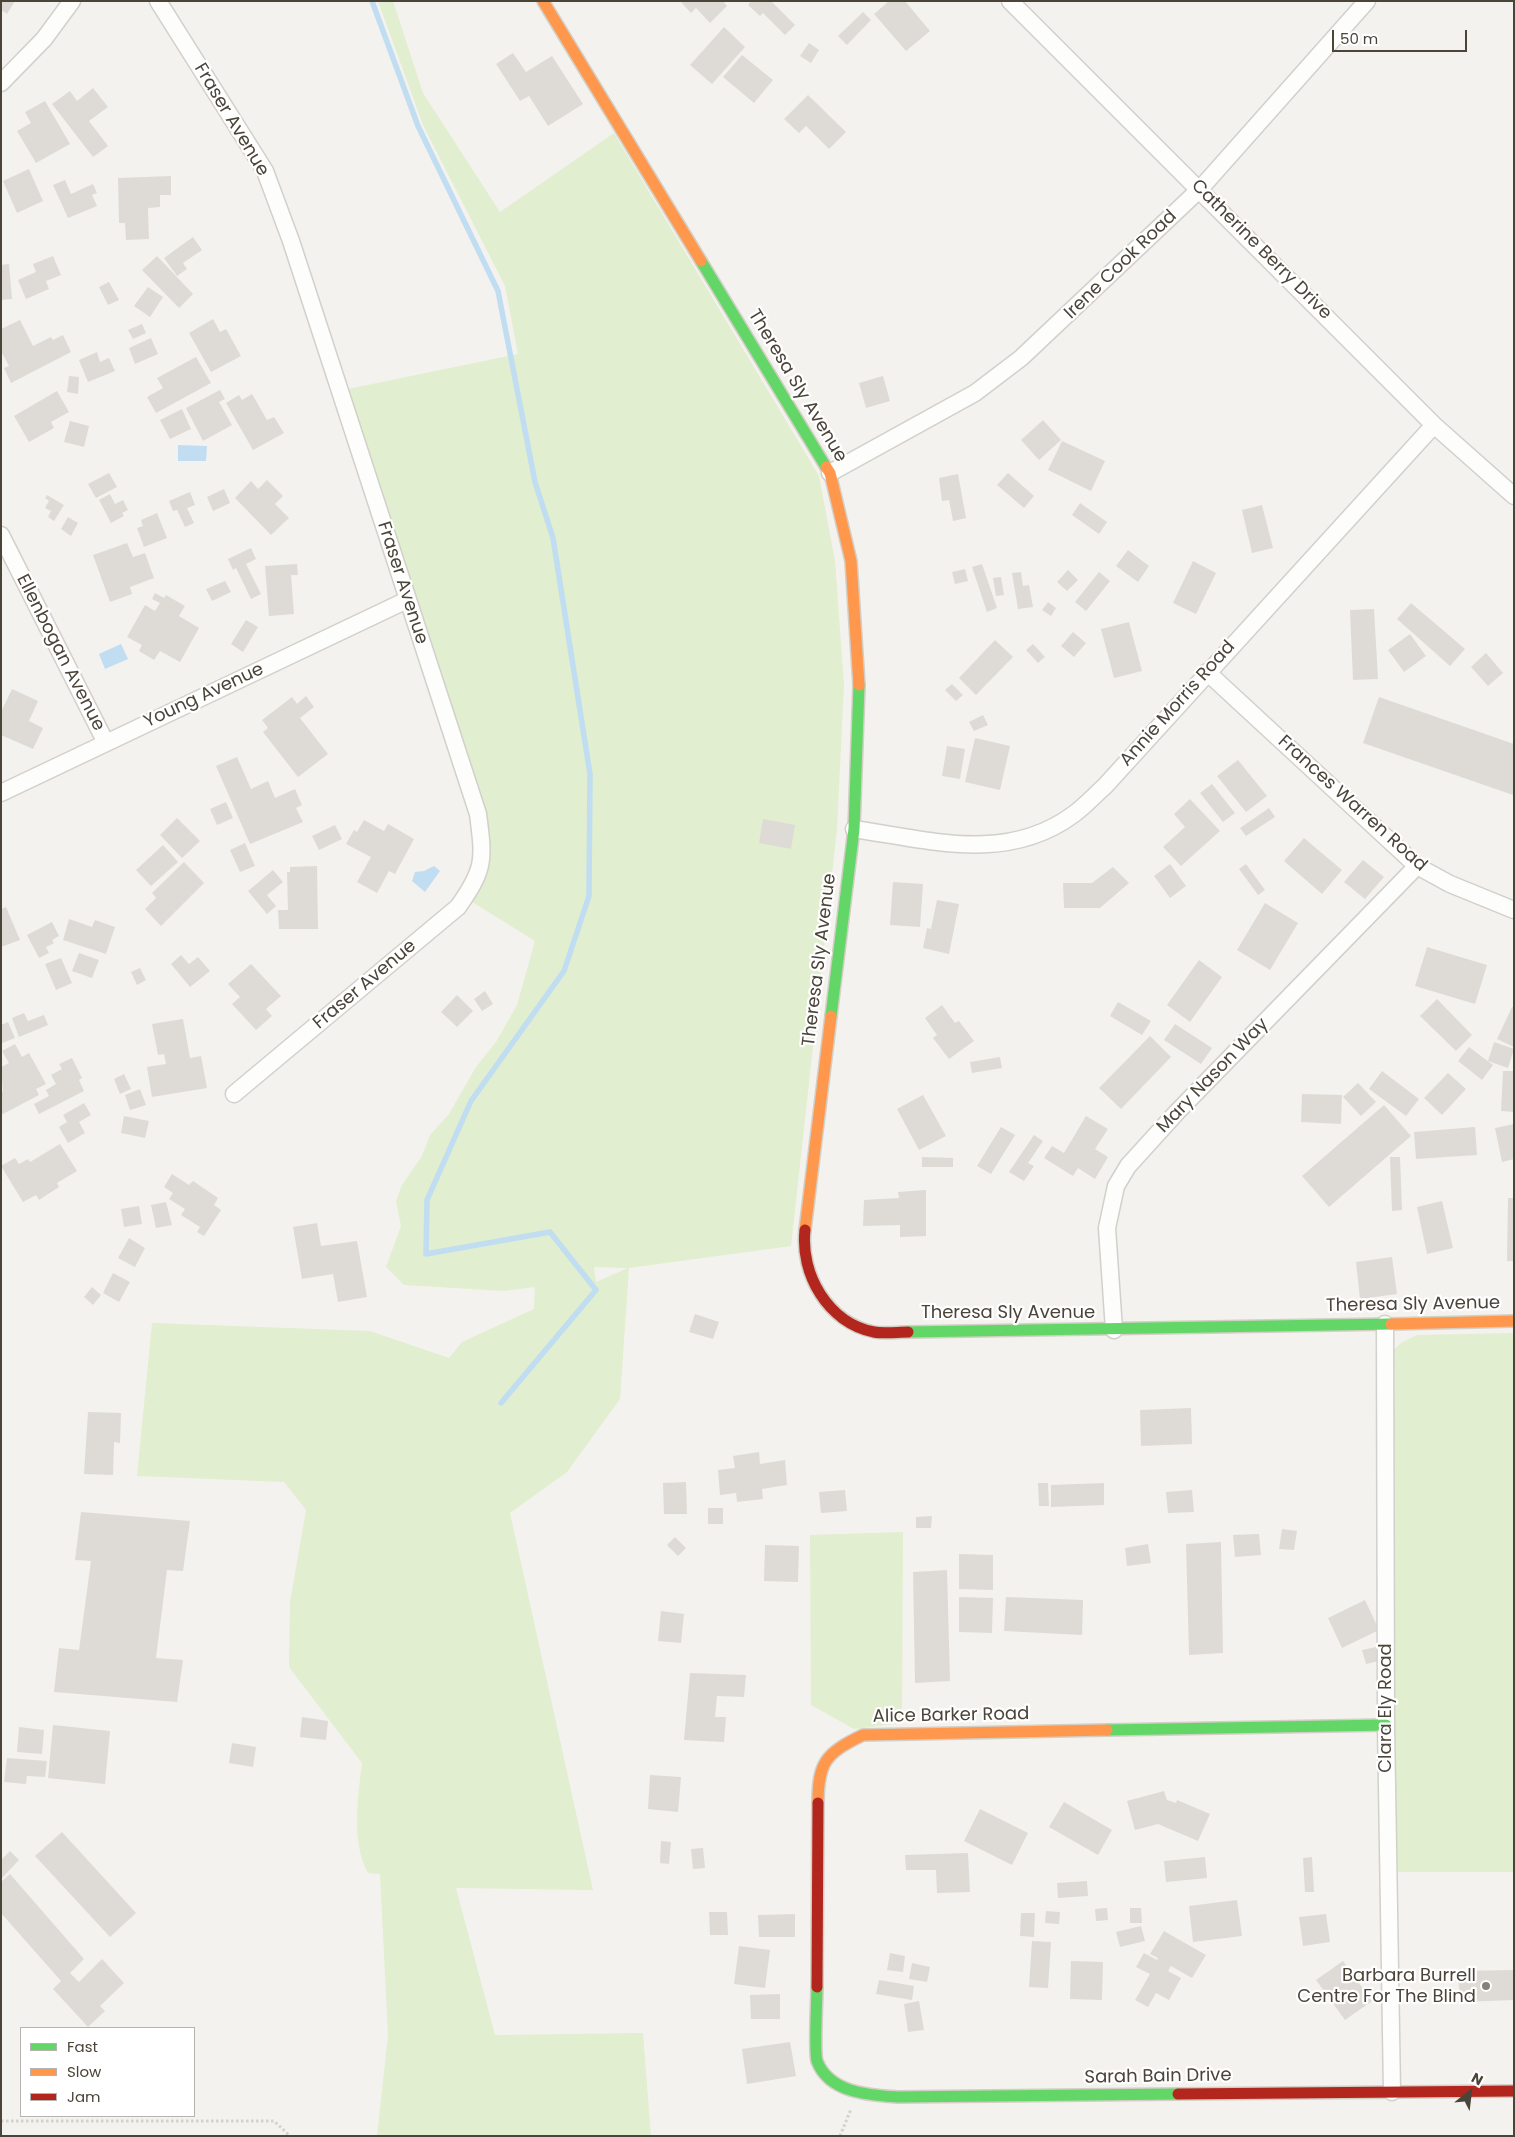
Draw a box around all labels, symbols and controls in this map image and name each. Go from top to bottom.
scale bar [1335,20,1470,52]
text: 50 m [1340,28,1378,49]
street label: Fraser Avenue [189,60,273,180]
street label: Catherine Berry Drive [1186,175,1336,325]
street label: Irene Cook Road [1060,206,1182,324]
street label: Theresa Sly Avenue [743,306,851,466]
street label: Fraser Avenue [372,519,432,647]
street label: Ellenbogan Avenue [11,571,109,735]
street label: Annie Morris Road [1116,637,1240,771]
street label: Young Avenue [141,659,267,733]
street label: Frances Warren Road [1273,731,1431,877]
street label: Theresa Sly Avenue [799,872,841,1048]
street label: Fraser Avenue [309,936,421,1034]
street label: Mary Nason Way [1153,1014,1273,1138]
street label: Theresa Sly Avenue [1326,1293,1500,1317]
street label: Theresa Sly Avenue [921,1302,1095,1324]
street label: Clara Ely Road [1375,1643,1397,1773]
street label: Alice Barker Road [873,1704,1029,1728]
place label: Barbara Burrell Centre For The Blind [1297,1965,1476,2008]
marker: Barbara Burrell Centre For The Blind [1480,1980,1492,1992]
legend [20,2027,195,2117]
text: Fast [67,2036,98,2057]
text: Slow [67,2061,101,2082]
street label: Sarah Bain Drive [1084,2065,1232,2089]
north arrow [1445,2067,1495,2117]
text: N [1468,2068,1487,2090]
text: Jam [67,2086,101,2107]

